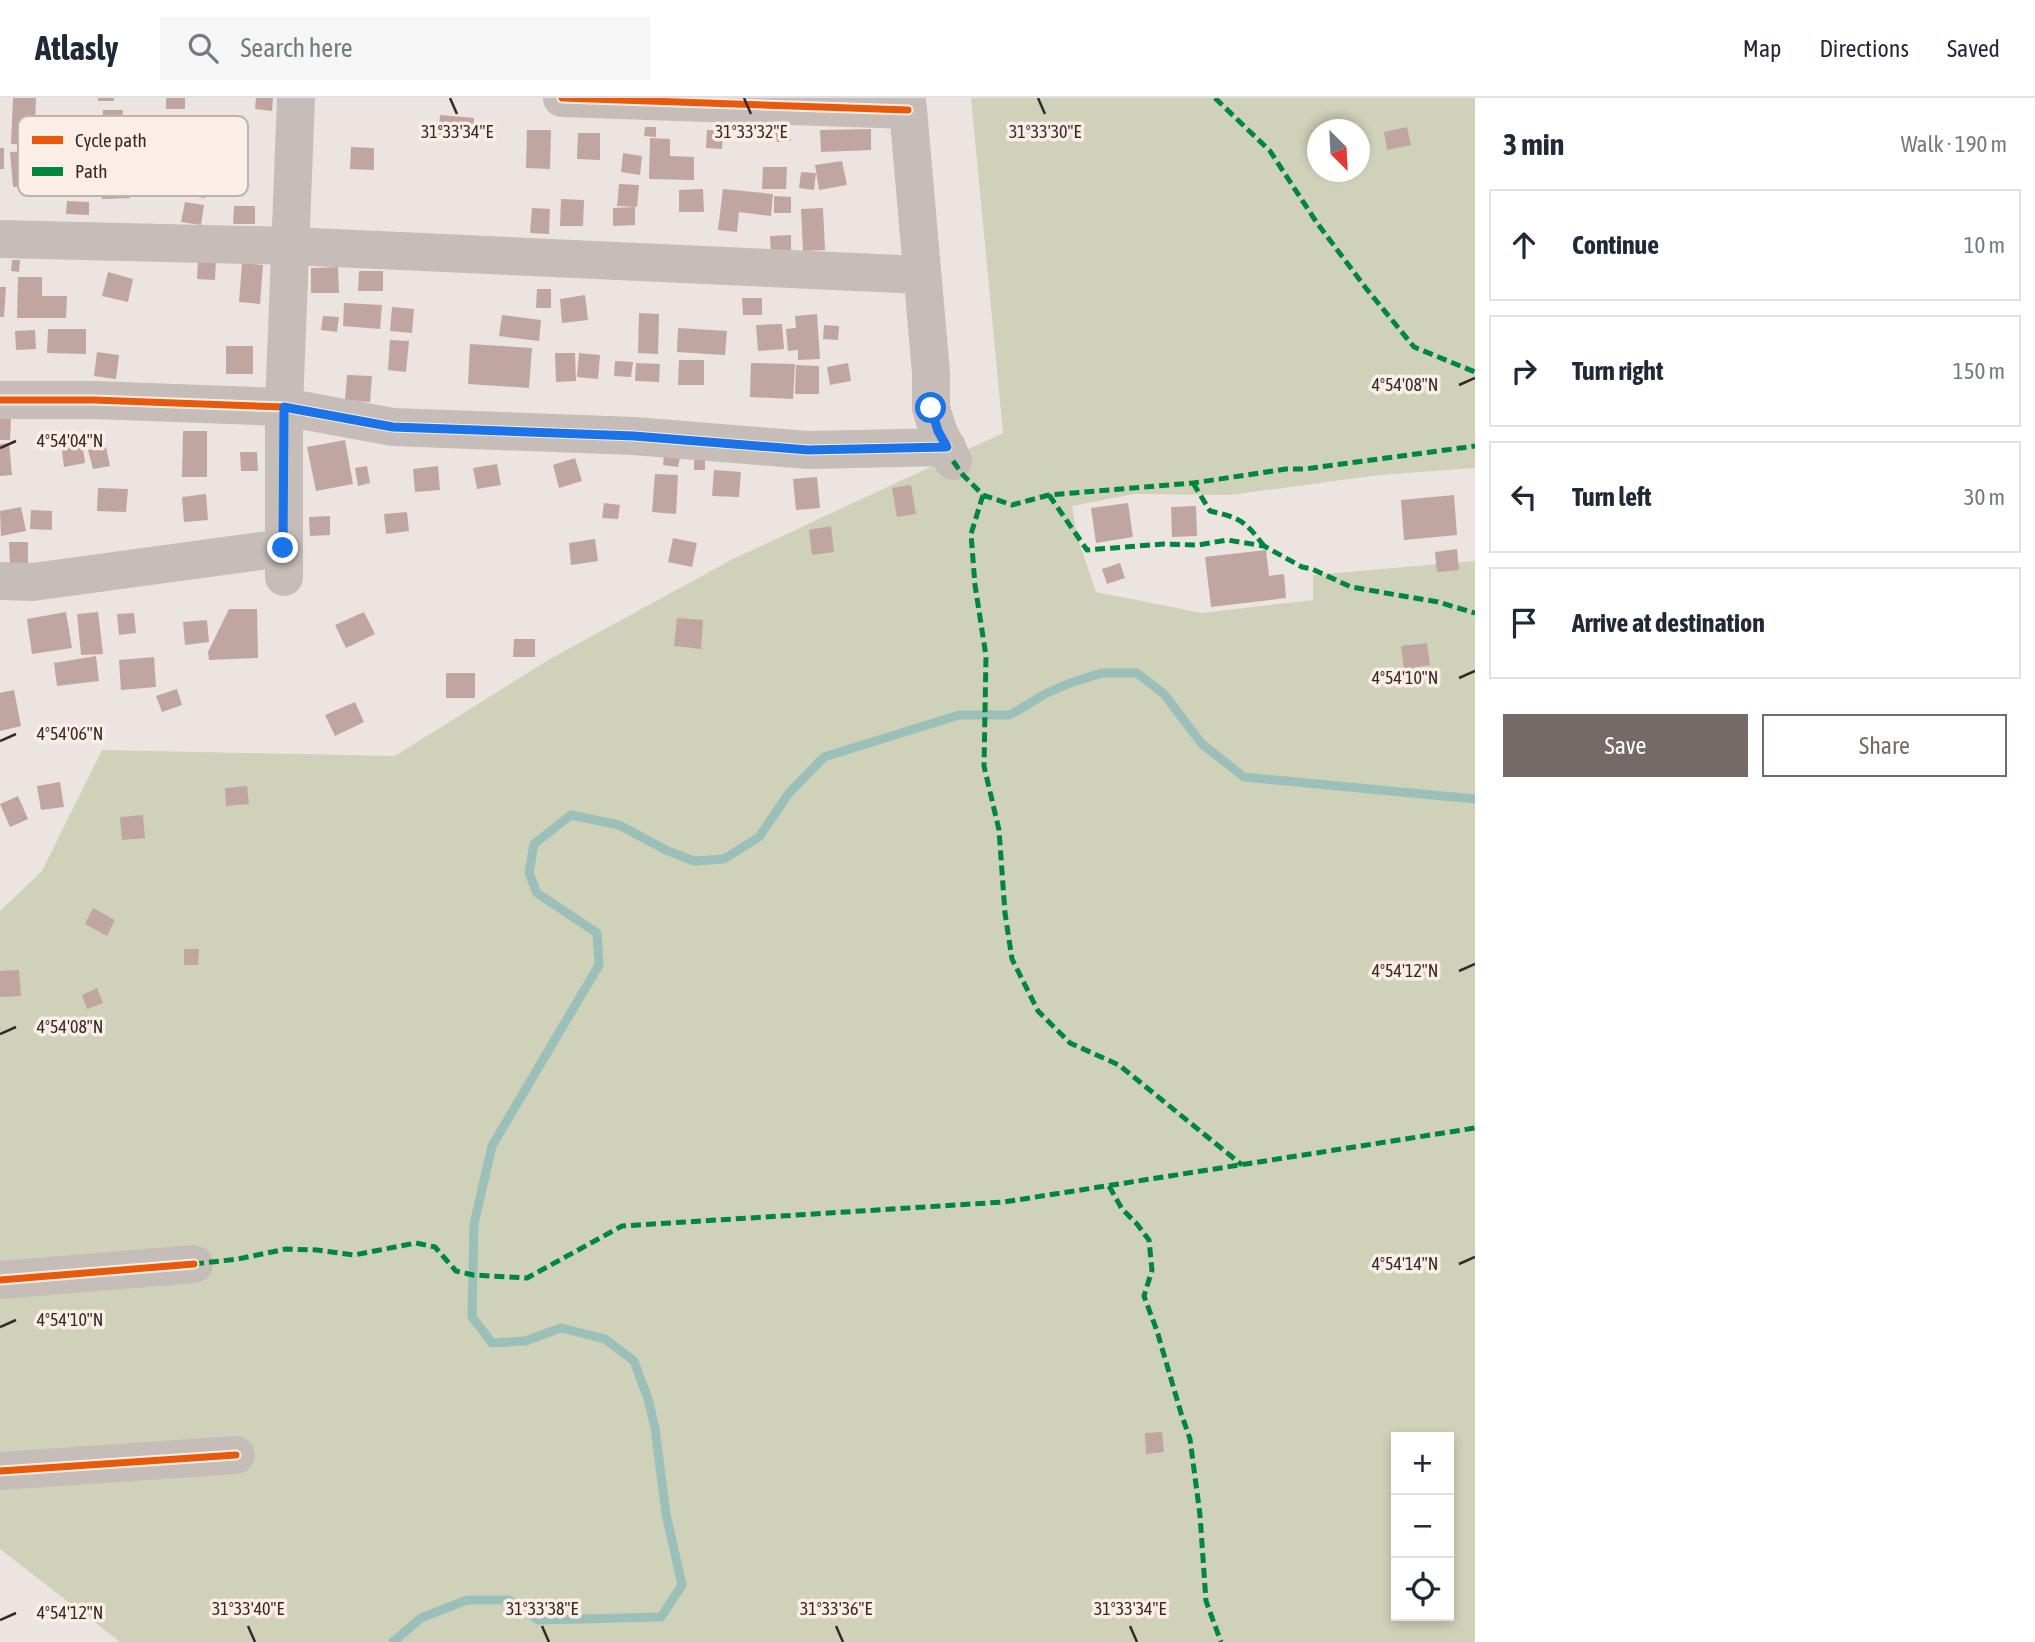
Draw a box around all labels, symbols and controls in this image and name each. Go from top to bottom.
search box [160,17,650,80]
text: Atlasly [35,29,118,67]
icon: search [184,29,222,67]
text: Search here [240,33,353,63]
text: Map [1743,35,1781,62]
text: Directions [1819,35,1909,62]
text: Saved [1947,35,2000,62]
legend [18,116,248,196]
north arrow [1307,119,1370,182]
text: 31°33'34"E [421,121,493,142]
text: 31°33'32"E [715,121,787,142]
text: 31°33'30"E [1009,121,1081,142]
text: 3 min [1503,127,1564,161]
text: Cycle path [75,129,147,151]
text: Walk · 190 m [1901,131,2007,157]
text: Path [75,160,107,182]
icon: ahead [1505,226,1543,264]
text: Continue [1572,230,1659,260]
text: 10 m [1964,232,2005,258]
icon: right [1505,352,1543,390]
text: Turn right [1572,356,1663,386]
text: 150 m [1953,358,2005,384]
text: 4°54'08"N [1372,374,1438,395]
route start [915,392,946,423]
text: 4°54'04"N [37,430,103,451]
icon: left [1505,478,1543,516]
text: Turn left [1572,482,1652,512]
text: 30 m [1964,484,2005,510]
route end [267,532,298,563]
icon: arrive [1505,604,1543,642]
text: Arrive at destination [1572,608,1765,638]
text: 4°54'10"N [1372,667,1438,688]
button: Save [1503,714,1748,777]
button: Share [1762,714,2007,777]
text: 4°54'06"N [37,723,103,744]
text: 4°54'12"N [1372,960,1438,981]
text: 4°54'08"N [37,1016,103,1037]
text: 4°54'14"N [1372,1253,1438,1274]
text: 4°54'10"N [37,1309,103,1330]
map controls [1391,1432,1454,1621]
button: + [1391,1432,1454,1495]
button: − [1391,1495,1454,1558]
button: locate [1391,1558,1454,1621]
text: 31°33'40"E [212,1598,284,1619]
text: 31°33'38"E [506,1598,578,1619]
text: 31°33'36"E [800,1598,872,1619]
text: 31°33'34"E [1094,1598,1166,1619]
text: 4°54'12"N [37,1602,103,1623]

